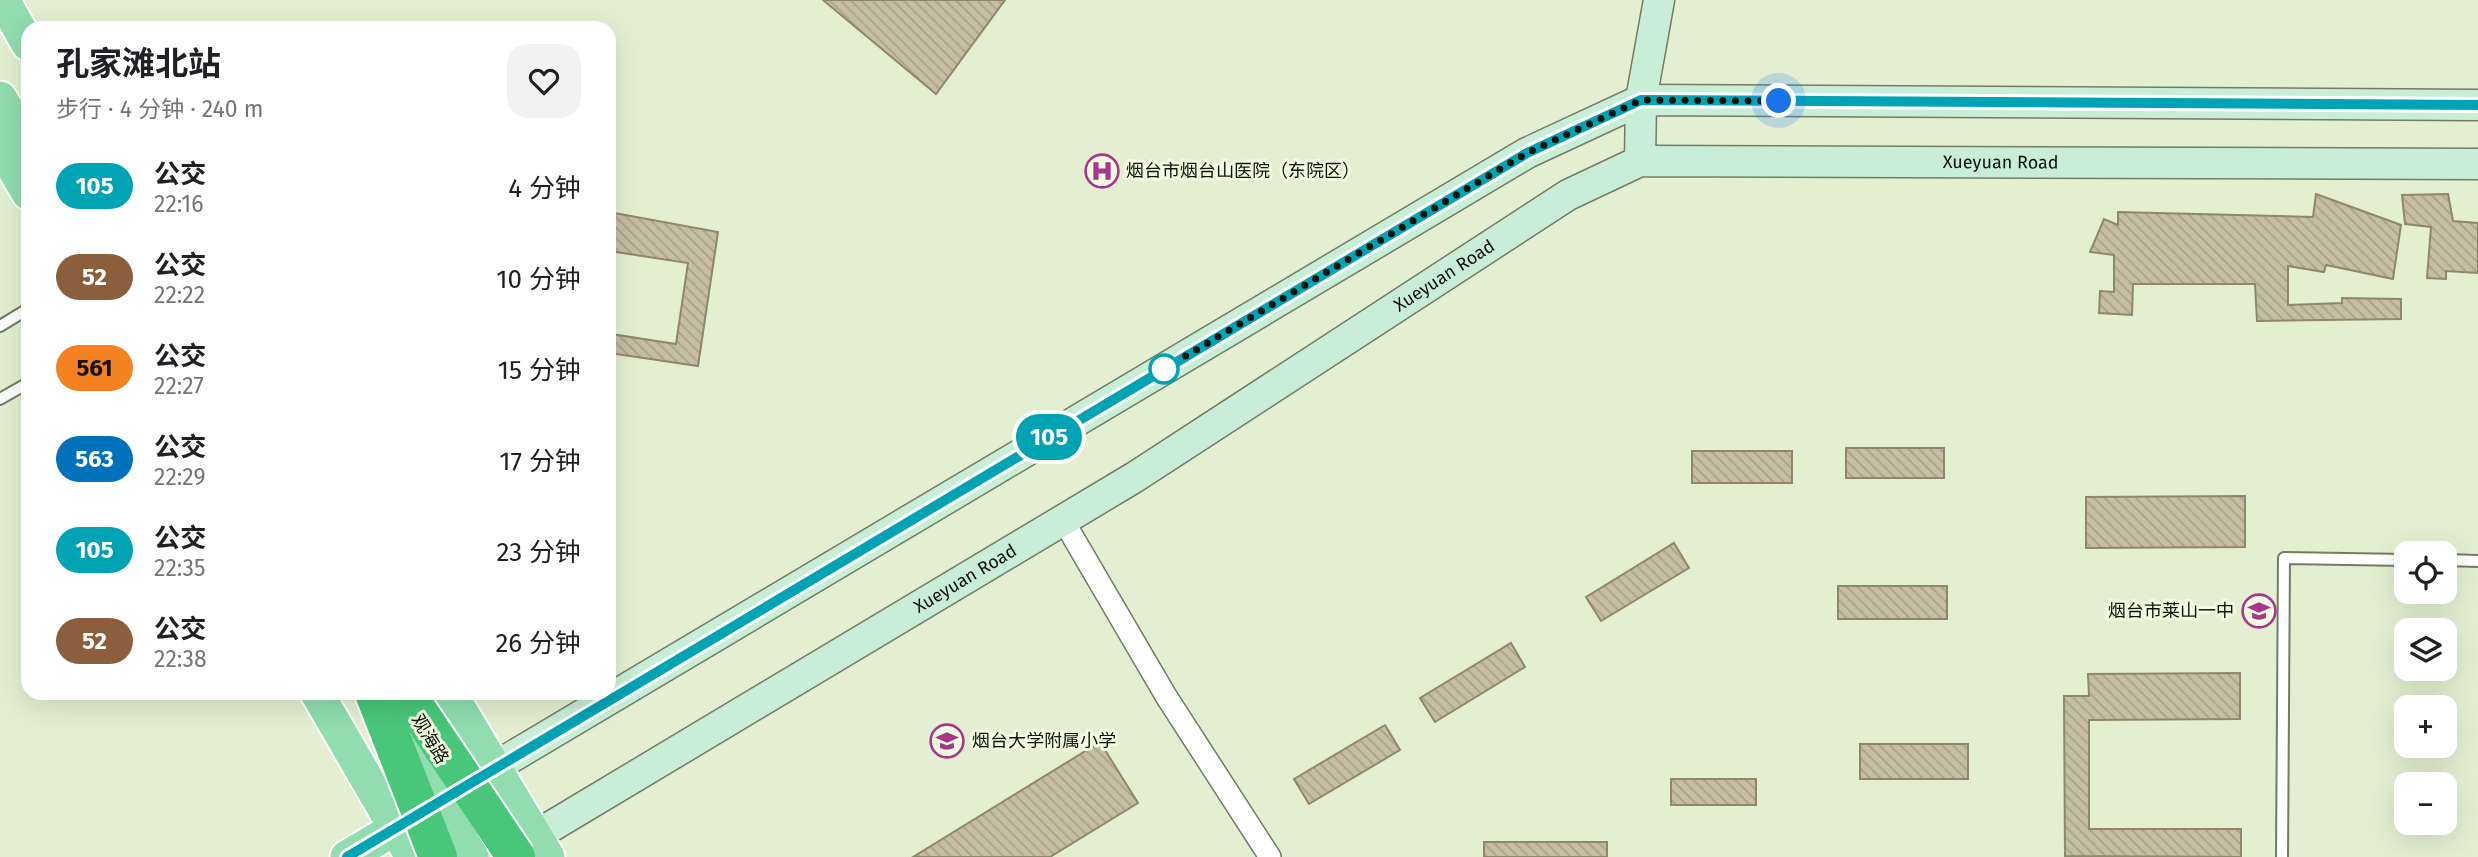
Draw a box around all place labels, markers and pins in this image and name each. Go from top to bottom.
hospital icon: 烟台市烟台山医院（东院区） [1083,152,1121,190]
place label: 烟台市烟台山医院（东院区） [1126,160,1360,182]
unlabelled marker [1149,354,1179,384]
school or university icon: 烟台市莱山一中 [2240,592,2278,630]
place label: 烟台市莱山一中 [2108,600,2234,622]
school or university icon: 烟台大学附属小学 [928,722,966,760]
place label: 烟台大学附属小学 [972,730,1116,752]

